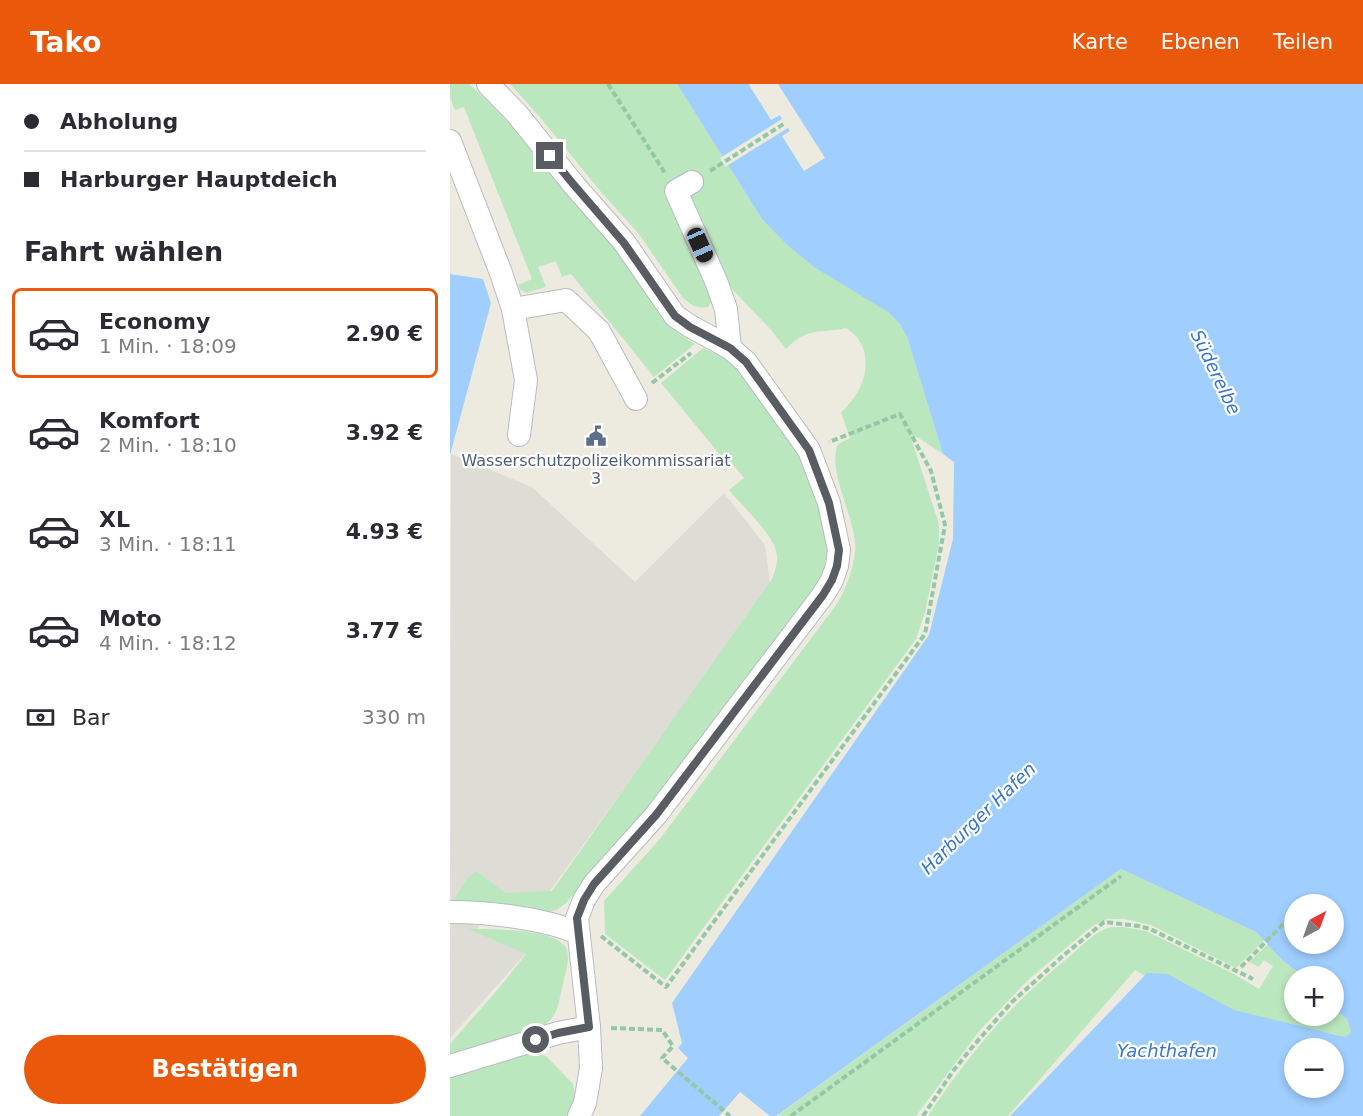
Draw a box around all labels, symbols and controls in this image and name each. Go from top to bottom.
text: Tako [30,26,102,59]
text: Karte [1072,30,1128,54]
text: Ebenen [1161,30,1240,54]
text: Teilen [1273,30,1333,54]
text: Abholung [60,109,178,134]
route end [536,142,563,169]
text: Harburger Hauptdeich [60,167,338,192]
car [684,225,716,265]
text: Fahrt wählen [24,236,223,267]
icon: car [27,306,81,360]
text: Economy [99,309,210,334]
text: 2.90 € [346,321,423,346]
water label: Süderelbe [1187,326,1245,418]
text: 1 Min. · 18:09 [99,334,237,358]
icon: car [27,405,81,459]
text: Komfort [99,408,200,433]
text: 3.92 € [346,420,423,445]
public building icon: Wasserschutzpolizeikommissariat 3 [584,424,608,448]
text: 2 Min. · 18:10 [99,433,237,457]
place label: Wasserschutzpolizeikommissariat 3 [462,451,730,488]
icon: car [27,504,81,558]
text: XL [99,507,130,532]
text: 4.93 € [346,519,423,544]
text: 3 Min. · 18:11 [99,532,237,556]
icon: car [27,603,81,657]
text: Moto [99,606,162,631]
text: 3.77 € [346,618,423,643]
text: 4 Min. · 18:12 [99,631,237,655]
icon: cash [24,701,57,734]
text: Bar [72,705,110,730]
text: 330 m [362,705,426,729]
water label: Harburger Hafen [916,758,1040,878]
north arrow [1284,894,1344,954]
map controls [1284,894,1344,1098]
button: + [1284,966,1344,1026]
route start [522,1026,549,1053]
button: Bestätigen [24,1035,426,1104]
button: − [1284,1038,1344,1098]
water label: Yachthafen [1117,1040,1217,1061]

